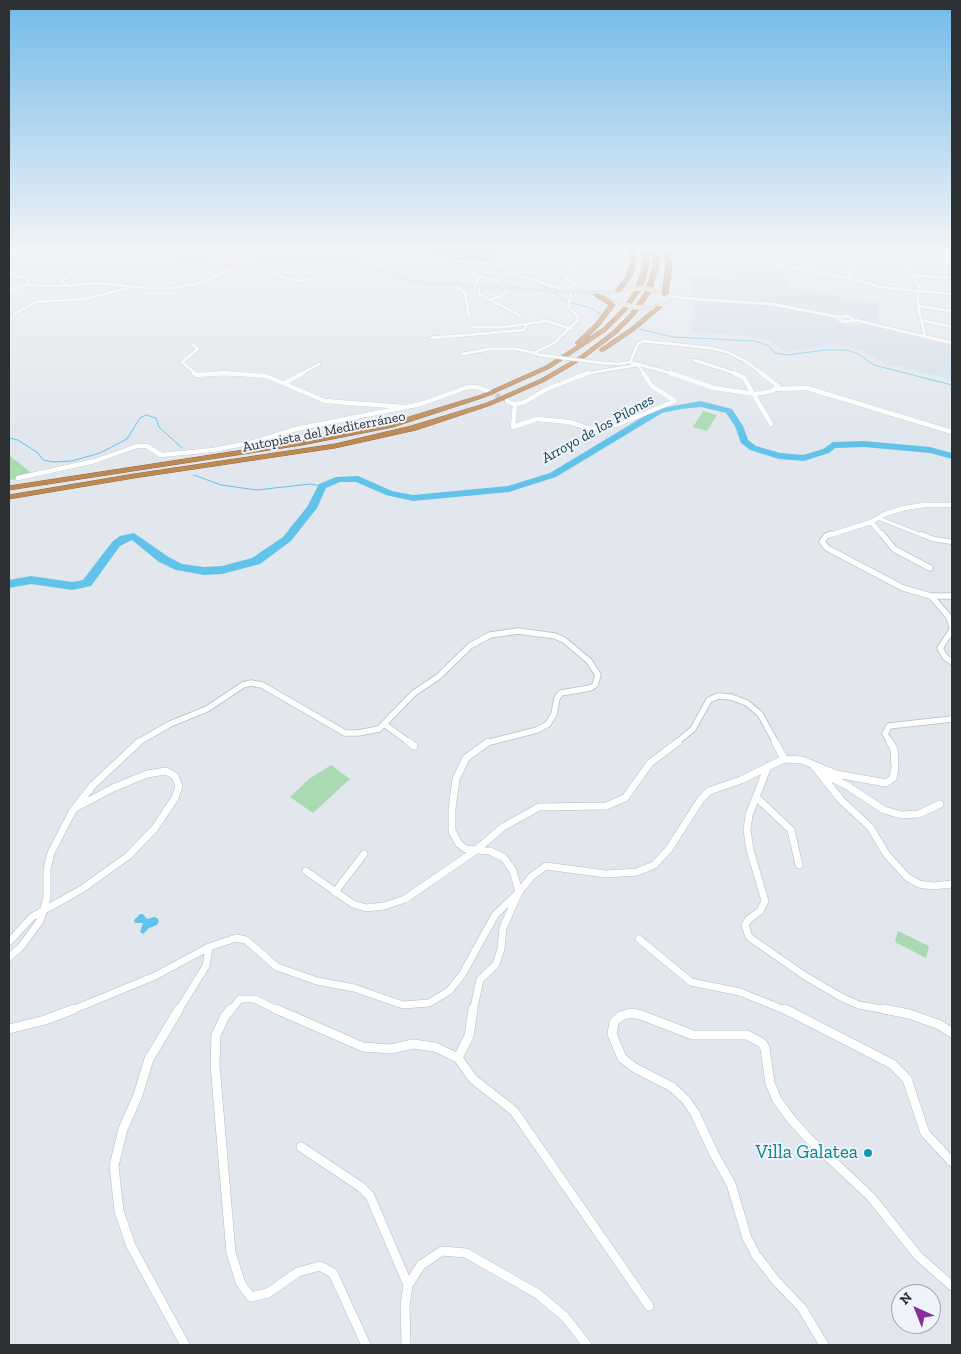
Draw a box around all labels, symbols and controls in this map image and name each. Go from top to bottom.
water label: Arroyo de los Pilones [539,391,657,467]
street label: Autopista del Mediterráneo [241,408,407,456]
place label: Villa Galatea [755,1142,858,1164]
marker: Villa Galatea [862,1147,874,1159]
north arrow [891,1284,941,1334]
text: N [896,1289,916,1308]

